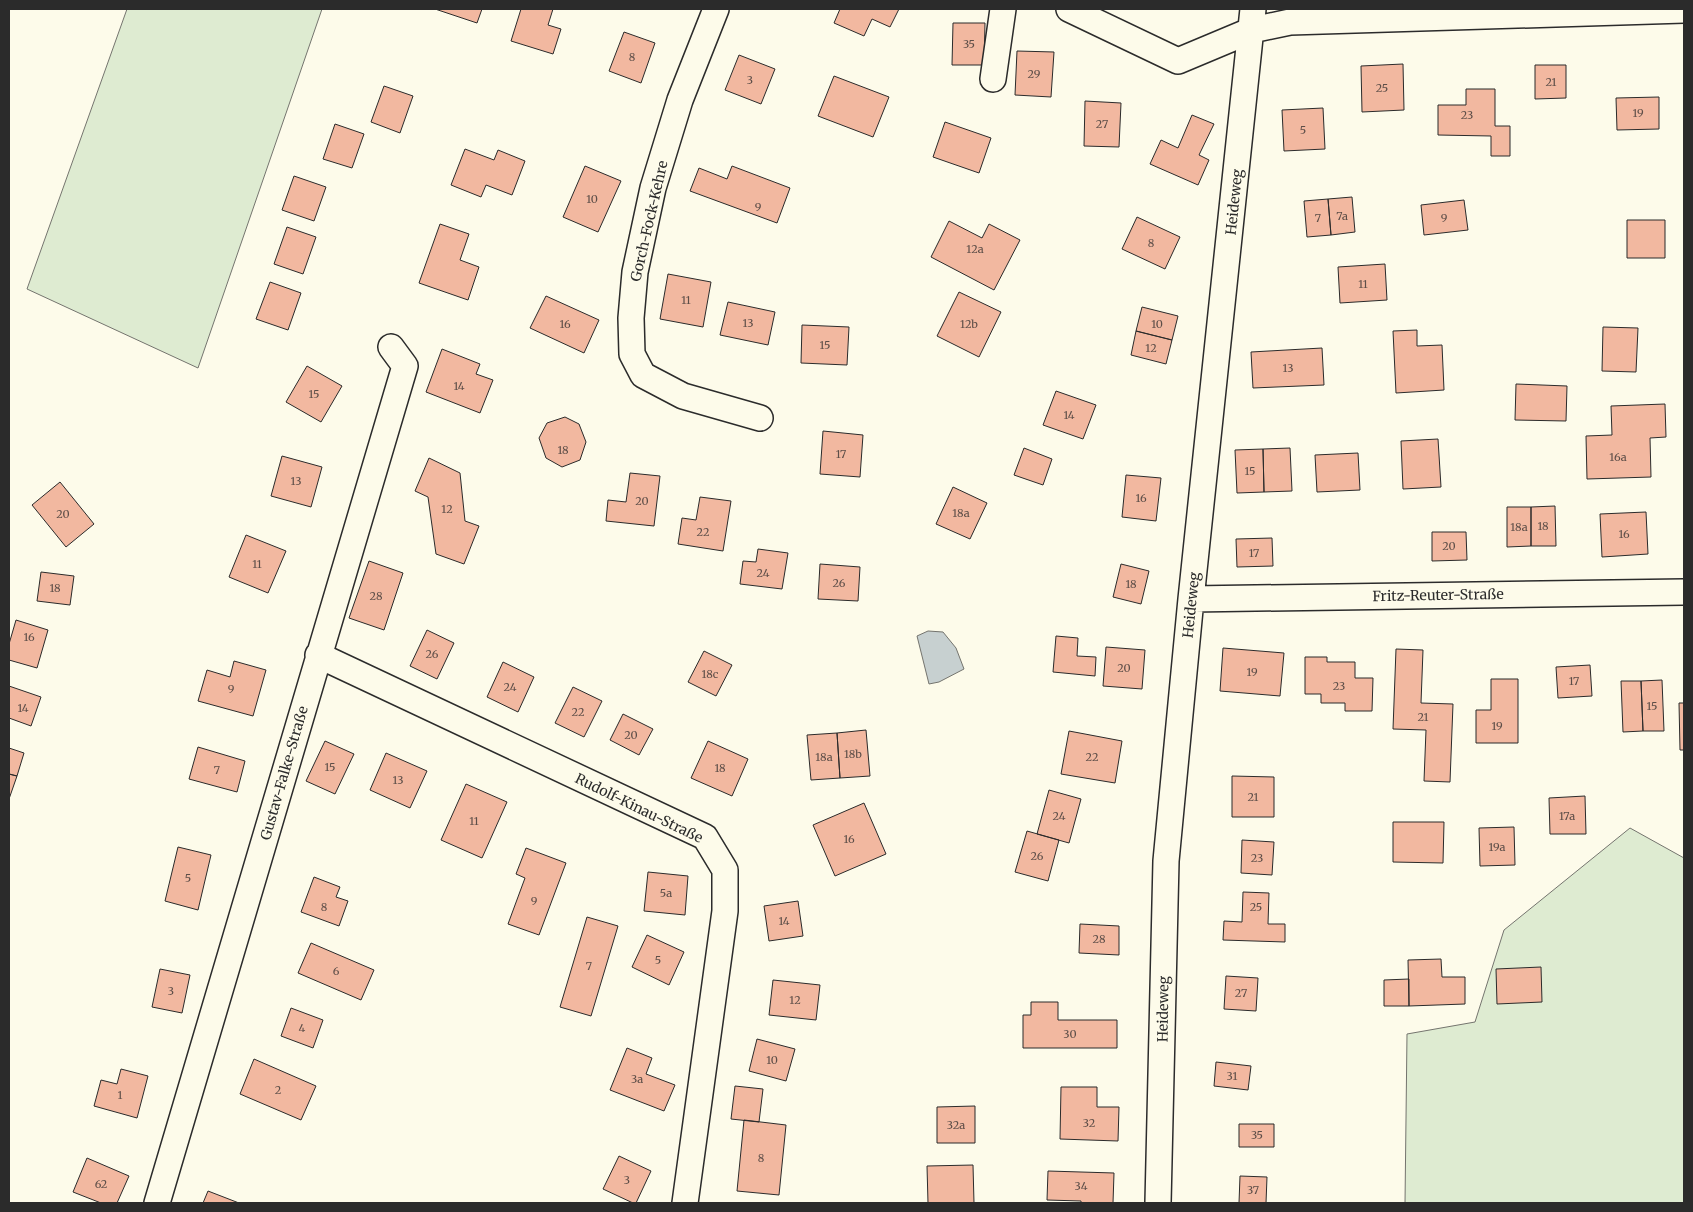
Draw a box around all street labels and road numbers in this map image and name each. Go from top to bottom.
street label: Gorch-Fock-Kehre [626,159,672,283]
street label: Heideweg [1222,168,1246,236]
street label: Heideweg [1179,571,1203,639]
street label: Fritz-Reuter-Straße [1372,585,1504,605]
street label: Gustav-Falke-Straße [256,704,312,842]
street label: Rudolf-Kinau-Straße [572,769,706,847]
street label: Heideweg [1153,975,1173,1042]

